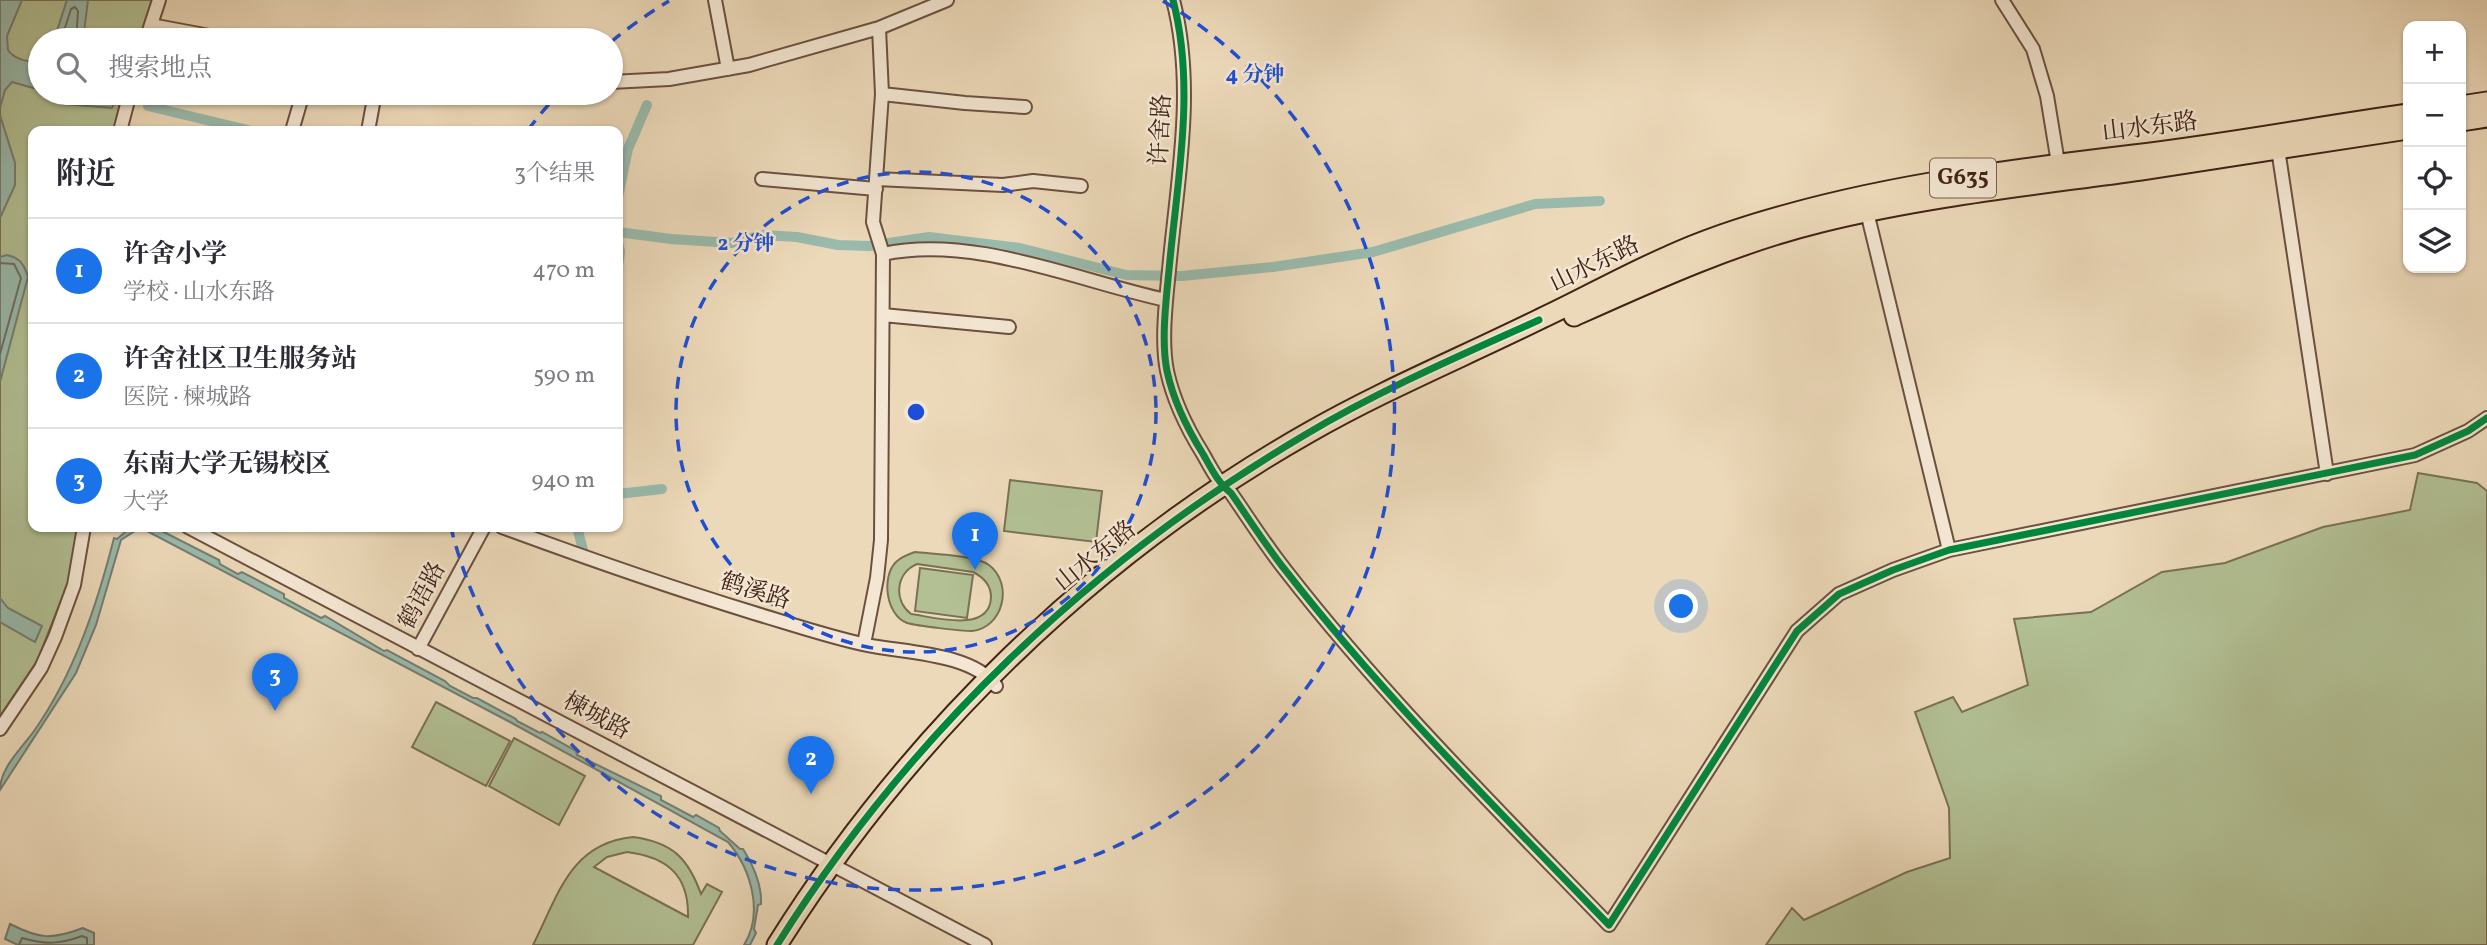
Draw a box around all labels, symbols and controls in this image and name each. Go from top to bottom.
map controls [2403,21,2466,273]
button: + [2403,21,2466,84]
search box [28,28,623,105]
icon: search [52,48,90,86]
text: 搜索地点 [108,51,212,87]
text: 4 分钟 [1226,61,1284,90]
button: − [2403,84,2466,147]
street label: 许舍路 [1143,93,1181,167]
street label: 山水东路 [2100,105,2200,151]
button: locate [2403,147,2466,210]
text: 附近 [56,154,116,196]
text: 3个结果 [514,158,595,190]
road number: G635 [1930,158,1996,197]
button: layers [2403,210,2466,273]
street label: 山水东路 [1544,229,1646,301]
text: 2 分钟 [717,230,775,259]
text: 许舍小学 [123,237,227,273]
text: 1 [74,255,84,287]
text: 470 m [532,255,595,287]
text: 学校 · 山水东路 [123,277,275,309]
text: 许舍社区卫生服务站 [123,342,357,378]
text: 2 [73,360,85,392]
text: 590 m [533,360,595,392]
text: 医院 · 楝城路 [123,382,252,414]
centre of rings [904,400,928,424]
text: 东南大学无锡校区 [123,447,331,483]
text: 3 [73,465,85,497]
text: 940 m [532,465,595,497]
text: 大学 [123,487,169,519]
pin: 1 [952,512,998,570]
street label: 山水东路 [1048,514,1144,600]
street label: 鹤语路 [391,556,455,636]
street label: 鹤溪路 [716,565,794,619]
your location [1664,589,1698,623]
pin: 3 [252,653,298,711]
street label: 楝城路 [556,685,636,749]
pin: 2 [788,736,834,794]

